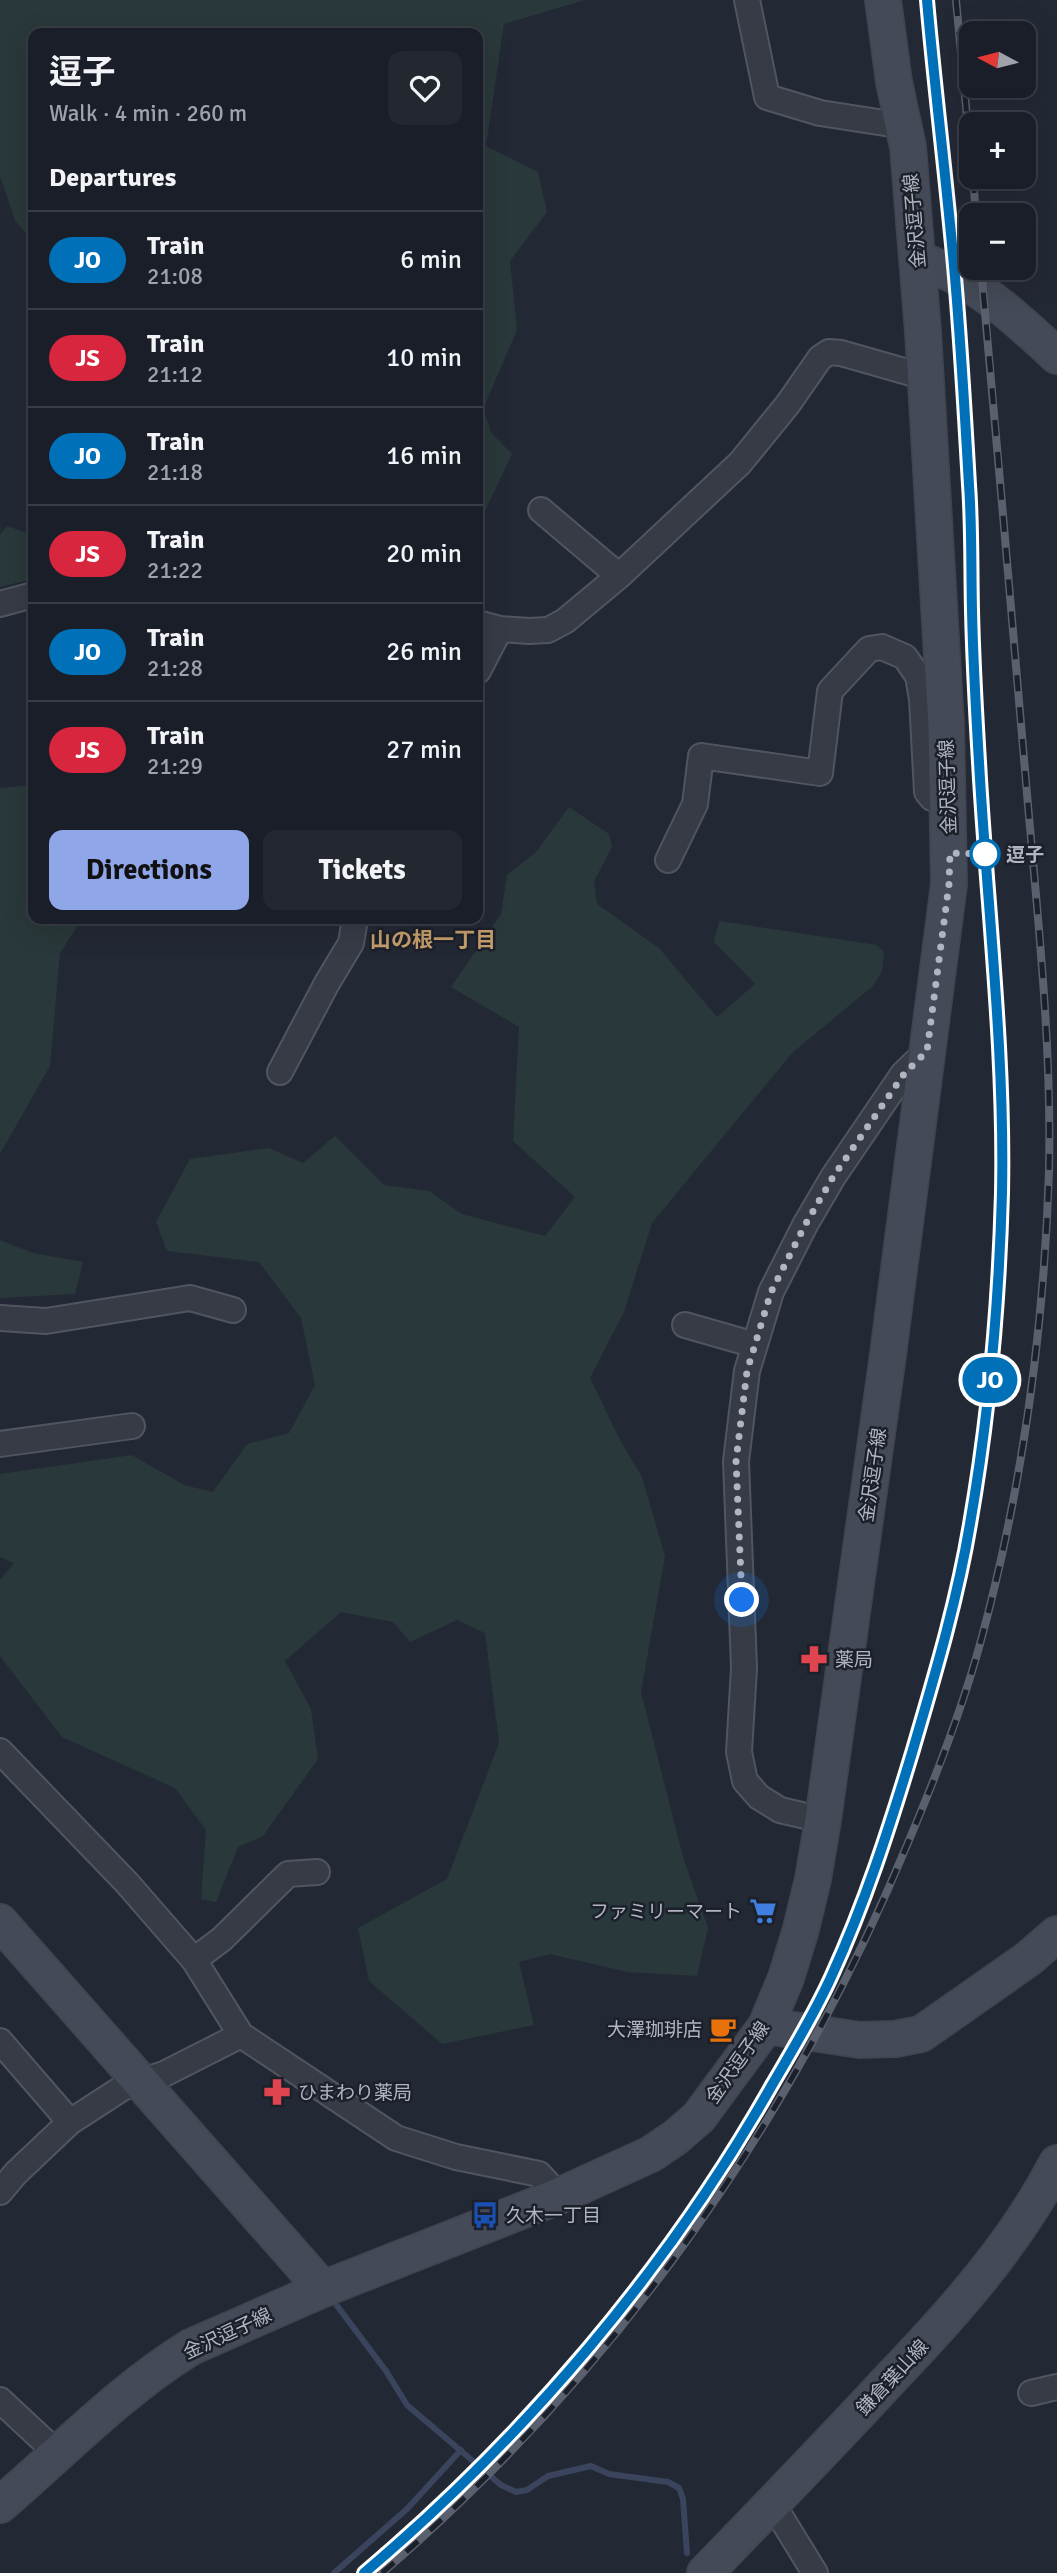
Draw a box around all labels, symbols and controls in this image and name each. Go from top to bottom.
north arrow [959,21,1036,98]
map controls [959,21,1036,280]
button: heart [388,51,462,125]
text: 逗子 [49,52,115,93]
text: Walk · 4 min · 260 m [49,99,247,128]
button: + [959,112,1036,189]
text: Departures [49,162,176,194]
street label: 金沢逗子線 [899,173,931,269]
button: − [959,203,1036,280]
text: Train [147,230,205,262]
text: 6 min [400,244,462,276]
text: JO [74,245,101,275]
text: 21:08 [147,262,203,291]
text: Train [147,328,205,360]
text: 10 min [386,342,462,374]
text: JS [75,343,100,373]
text: 21:12 [147,360,203,389]
text: Train [147,426,205,458]
text: 16 min [386,440,462,472]
text: JO [74,441,101,471]
text: 21:18 [147,458,203,487]
text: Train [147,524,205,556]
text: 20 min [386,538,462,570]
text: JS [75,539,100,569]
text: 21:22 [147,556,203,585]
text: Train [147,622,205,654]
text: 26 min [386,636,462,668]
text: JO [74,637,101,667]
text: 21:28 [147,654,203,683]
text: Train [147,720,205,752]
text: 27 min [386,734,462,766]
text: JS [75,735,100,765]
street label: 金沢逗子線 [934,739,962,835]
text: 21:29 [147,752,203,781]
button: Directions [49,830,249,910]
button: Tickets [263,830,462,910]
marker: 逗子 [970,839,1000,869]
place label: 逗子 [1006,843,1044,867]
district label: 山の根一丁目 [370,927,496,953]
line badge: JO [958,1357,1021,1403]
text: JO [976,1365,1004,1395]
street label: 金沢逗子線 [854,1426,891,1524]
your location [724,1582,759,1617]
pharmacy icon: 薬局 [799,1644,829,1674]
place label: 薬局 [835,1648,873,1672]
supermarket icon: ファミリーマート [748,1896,778,1926]
place label: ファミリーマート [590,1900,742,1924]
cafe icon: 大澤珈琲店 [708,2014,738,2044]
street label: 金沢逗子線 [701,2017,775,2108]
place label: 大澤珈琲店 [607,2018,702,2042]
pharmacy icon: ひまわり薬局 [262,2077,292,2107]
place label: ひまわり薬局 [298,2081,412,2105]
bus stop icon: 久木一丁目 [470,2200,500,2230]
place label: 久木一丁目 [506,2204,601,2228]
street label: 金沢逗子線 [179,2303,276,2365]
street label: 鎌倉葉山線 [852,2335,934,2421]

